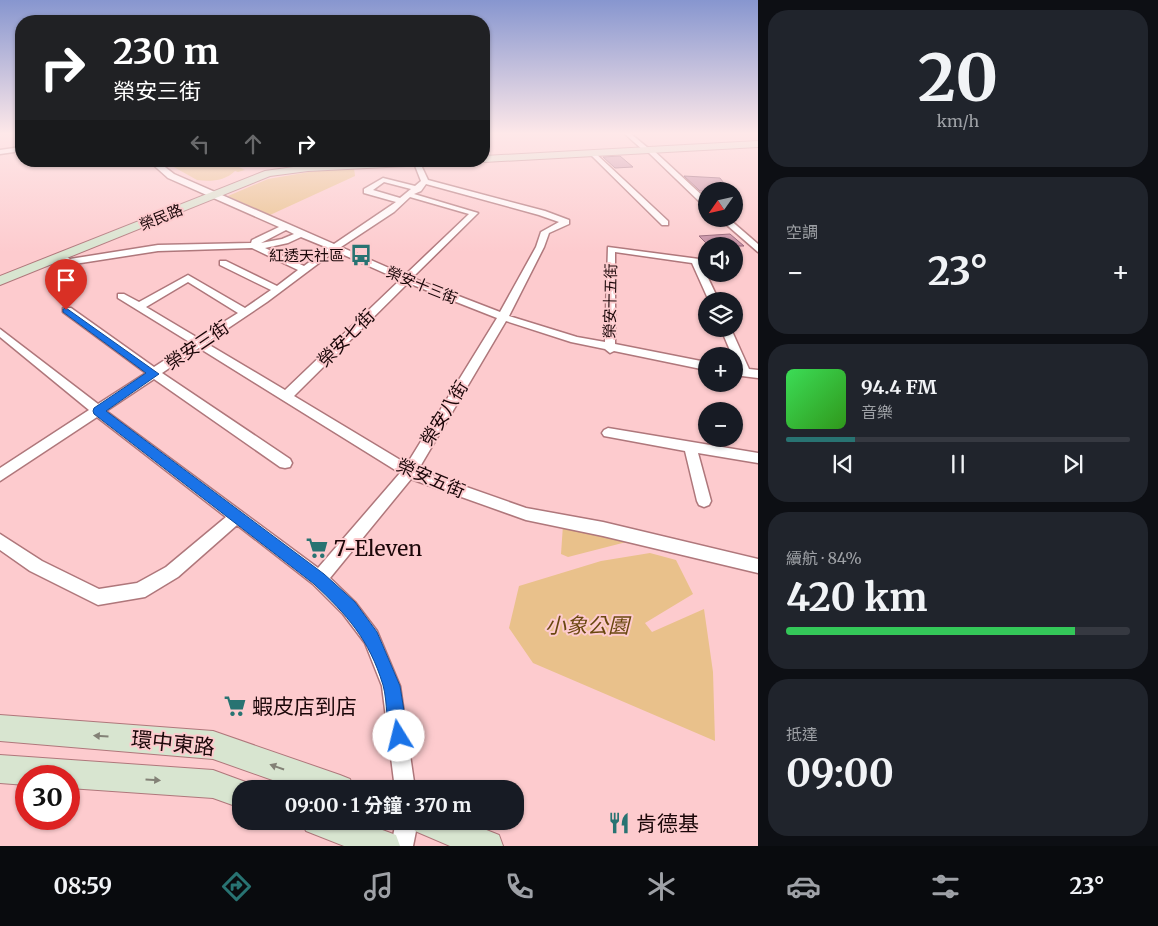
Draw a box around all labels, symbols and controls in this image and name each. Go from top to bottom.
text: 230 m [113,30,219,74]
icon: right [30,35,95,100]
text: 20 [918,37,998,119]
text: 榮安三街 [113,77,201,105]
text: km/h [937,111,979,131]
icon: left [186,130,214,158]
icon: ahead [239,130,267,158]
icon: right [292,130,320,158]
north arrow [698,182,742,228]
map controls [698,182,743,447]
street label: 榮民路 [137,200,185,234]
text: 空調 [786,222,818,242]
button: sound [698,237,743,282]
bus stop icon: 紅透天社區 [348,242,374,268]
place label: 紅透天社區 [269,246,344,265]
text: 23° [928,248,988,295]
text: − [786,254,805,290]
text: + [1111,254,1130,290]
pin [45,259,87,310]
street label: 榮安十三街 [384,262,460,308]
street label: 榮安十五街 [600,263,620,339]
icon: arrive [52,266,80,294]
button: layers [698,292,743,337]
street label: 榮安七街 [312,304,380,372]
street label: 榮安三街 [161,315,233,375]
button: + [698,347,743,392]
text: 94.4 FM [861,375,937,399]
street label: 榮安八街 [415,376,473,450]
button: − [698,402,743,447]
text: 音樂 [861,402,893,422]
icon: previous [829,450,857,478]
icon: pause [944,450,972,478]
icon: next [1059,450,1087,478]
street label: 榮安五街 [393,453,469,503]
supermarket icon: 7-Eleven [304,535,330,561]
place label: 7-Eleven [334,535,422,562]
text: 續航 · 84% [786,548,862,568]
text: 420 km [786,574,927,621]
park label: 小象公園 [545,612,632,639]
supermarket icon: 蝦皮店到店 [222,693,248,719]
place label: 蝦皮店到店 [252,693,357,720]
position arrow [372,709,424,761]
text: 抵達 [786,724,818,744]
street label: 環中東路 [130,725,216,761]
one-way arrow [93,732,109,740]
text: 09:00 [786,750,894,797]
one-way arrow [269,763,284,771]
speed limit sign: 30 [15,765,80,830]
one-way arrow [146,776,162,784]
text: 09:00 · 1 分鐘 · 370 m [285,793,471,817]
restaurant icon: 肯德基 [606,810,632,836]
place label: 肯德基 [636,810,699,837]
icon: directions [219,869,254,904]
icon: music [361,869,396,904]
icon: phone [502,869,537,904]
icon: climate [644,869,679,904]
icon: car [786,869,821,904]
icon: filters [928,869,963,904]
text: 08:59 [53,872,112,900]
text: 23° [1070,872,1105,900]

